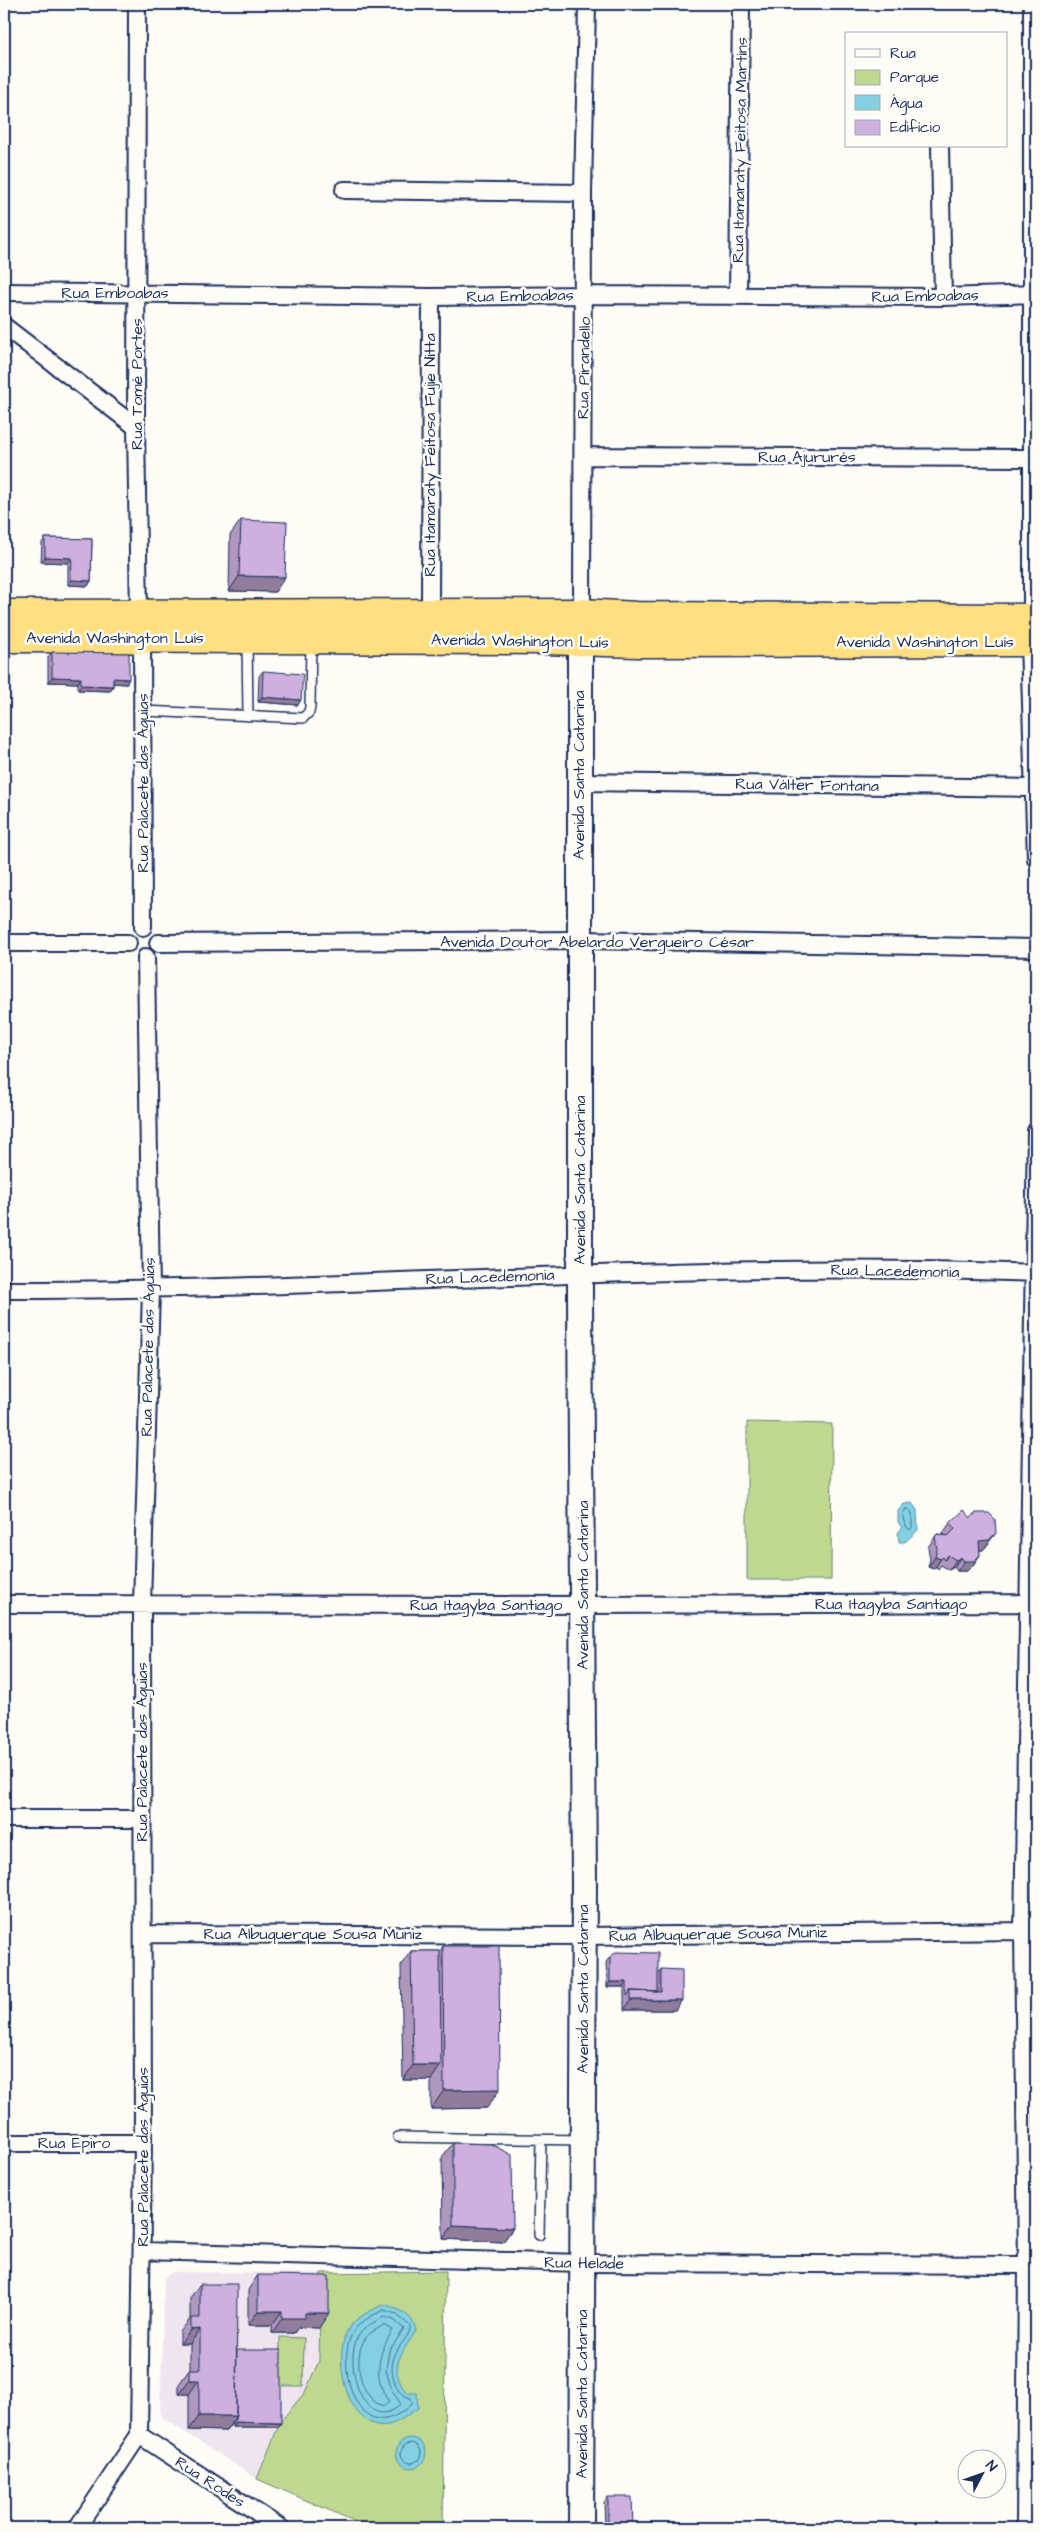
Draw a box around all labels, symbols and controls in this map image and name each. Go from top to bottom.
legend [845,32,1008,148]
street label: Rua Itamaraty Feitosa Martins [727,37,754,263]
text: Rua [890,43,916,64]
text: Parque [890,67,939,88]
text: Água [890,93,923,115]
text: Edifício [890,117,941,138]
street label: Rua Emboabas [61,282,169,304]
street label: Rua Emboabas [466,284,574,308]
street label: Rua Emboabas [871,284,979,308]
street label: Rua Pirandello [572,317,596,419]
street label: Rua Tomé Portes [126,318,148,450]
street label: Rua Itamaraty Feitosa Fujie Nitta [419,333,442,577]
street label: Rua Ajururés [758,446,856,468]
street label: Avenida Washington Luís [26,627,204,650]
street label: Avenida Washington Luís [431,628,609,655]
street label: Avenida Washington Luís [836,631,1014,654]
street label: Avenida Santa Catarina [568,690,590,860]
street label: Rua Palacete das Águias [132,693,155,873]
street label: Rua Válter Fontana [735,773,879,797]
street label: Avenida Doutor Abelardo Vergueiro César [440,931,754,954]
street label: Avenida Santa Catarina [569,1095,591,1265]
street label: Rua Palacete das Águias [135,1257,162,1437]
street label: Rua Lacedemonia [830,1259,960,1283]
street label: Rua Lacedemonia [425,1264,555,1290]
street label: Avenida Santa Catarina [572,1500,594,1670]
street label: Rua Itagyba Santiago [815,1593,967,1616]
street label: Rua Itagyba Santiago [410,1594,562,1617]
street label: Rua Palacete das Águias [131,1662,154,1842]
street label: Avenida Santa Catarina [572,1904,594,2074]
street label: Rua Albuquerque Sousa Muniz [608,1921,828,1947]
street label: Rua Albuquerque Sousa Muniz [204,1923,423,1945]
street label: Rua Palacete das Águias [132,2067,155,2247]
street label: Rua Epiro [38,2132,110,2154]
street label: Rua Helade [544,2251,624,2275]
street label: Avenida Santa Catarina [571,2309,593,2479]
north arrow [958,2450,1008,2500]
street label: Rua Rodes [171,2451,249,2513]
text: N [981,2456,1002,2476]

